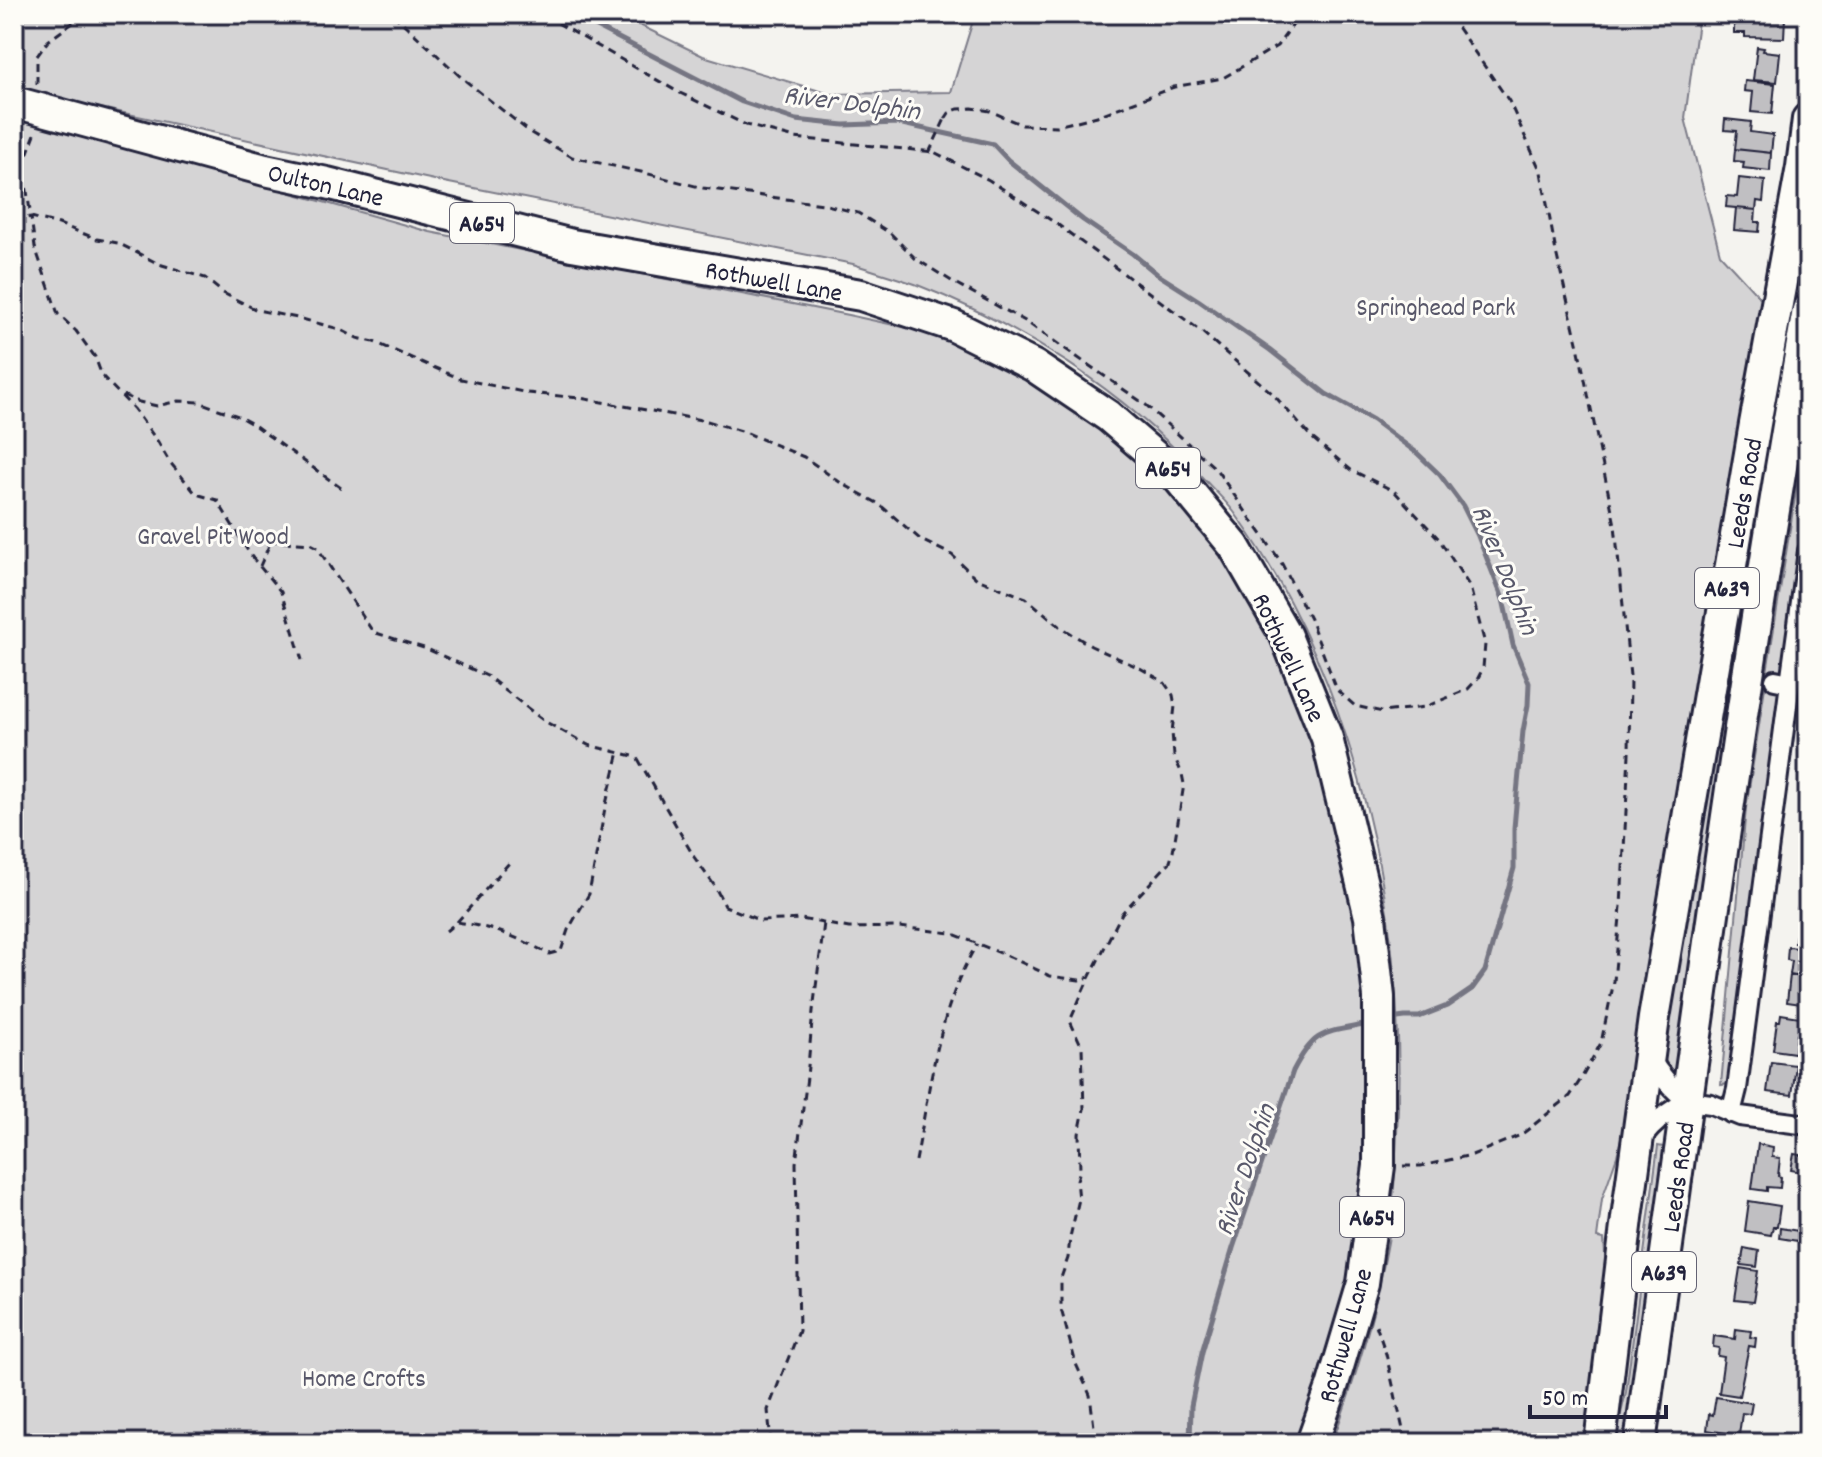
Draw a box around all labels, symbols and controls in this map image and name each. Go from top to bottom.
water label: River Dolphin [781,78,923,134]
street label: Oulton Lane [264,156,387,219]
road number: A654 [450,203,514,243]
street label: Rothwell Lane [702,253,845,314]
park label: Springhead Park [1356,291,1516,328]
street label: Leeds Road [1719,436,1774,552]
road number: A654 [1136,448,1200,488]
water label: River Dolphin [1458,500,1547,643]
park label: Gravel Pit Wood [137,520,289,557]
road number: A639 [1695,568,1759,608]
street label: Rothwell Lane [1241,588,1333,729]
water label: River Dolphin [1207,1098,1289,1242]
street label: Leeds Road [1654,1120,1707,1235]
road number: A654 [1340,1197,1404,1237]
road number: A639 [1632,1252,1696,1292]
street label: Rothwell Lane [1310,1264,1384,1408]
park label: Home Crofts [302,1362,426,1399]
scale bar [1530,1369,1666,1419]
text: 50 m [1542,1383,1588,1417]

